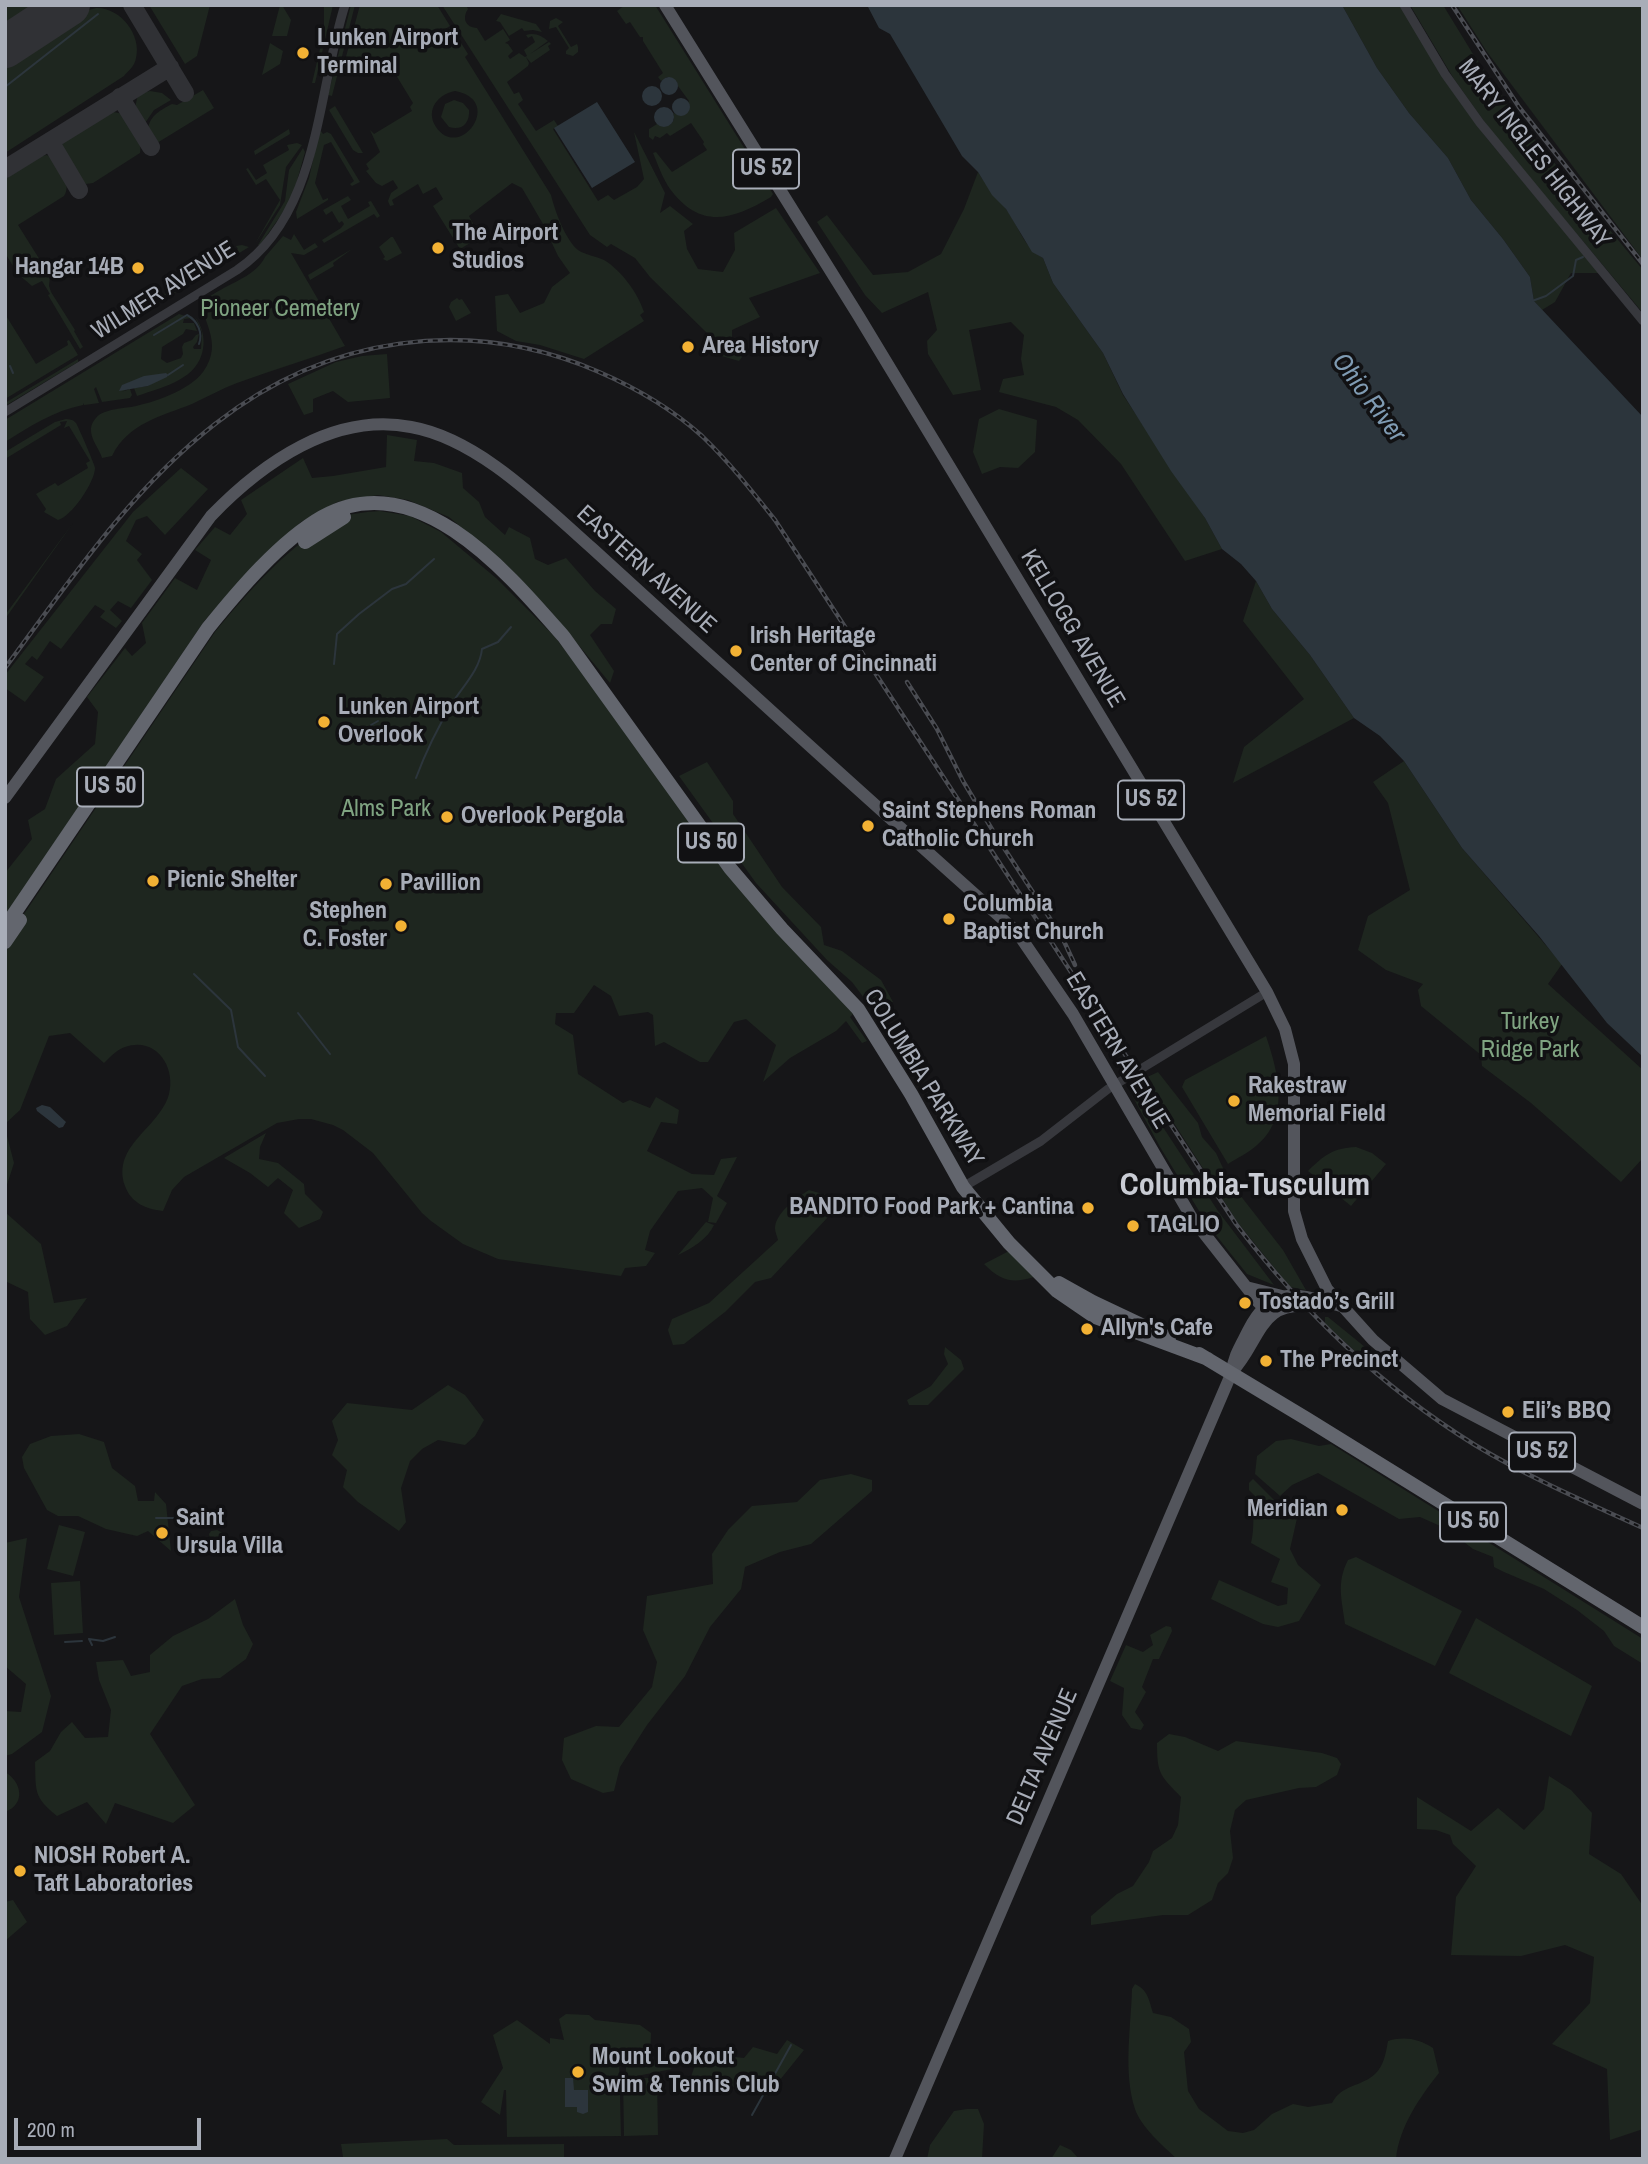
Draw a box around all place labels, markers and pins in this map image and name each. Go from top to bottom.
place label: Lunken Airport Terminal [317,25,458,81]
marker: Lunken Airport Terminal [295,45,311,61]
place label: The Airport Studios [452,220,558,276]
marker: The Airport Studios [430,240,446,256]
place label: Hangar 14B [15,254,124,282]
marker: Hangar 14B [130,260,146,276]
place label: Area History [702,333,819,361]
marker: Area History [680,339,696,355]
place label: Irish Heritage Center of Cincinnati [750,623,937,679]
marker: Irish Heritage Center of Cincinnati [728,643,744,659]
place label: Lunken Airport Overlook [338,694,479,750]
marker: Lunken Airport Overlook [316,714,332,730]
place label: Saint Stephens Roman Catholic Church [882,798,1096,854]
place label: Overlook Pergola [461,803,624,831]
marker: Overlook Pergola [439,809,455,825]
marker: Saint Stephens Roman Catholic Church [860,818,876,834]
place label: Picnic Shelter [167,867,297,895]
place label: Pavillion [400,870,481,898]
marker: Picnic Shelter [145,873,161,889]
marker: Pavillion [378,876,394,892]
place label: Columbia Baptist Church [963,891,1104,947]
place label: Stephen C. Foster [303,898,387,954]
marker: Columbia Baptist Church [941,911,957,927]
marker: Stephen C. Foster [393,918,409,934]
place label: Rakestraw Memorial Field [1248,1073,1386,1129]
marker: Rakestraw Memorial Field [1226,1093,1242,1109]
place label: BANDITO Food Park + Cantina [789,1194,1074,1222]
marker: BANDITO Food Park + Cantina [1080,1200,1096,1216]
place label: TAGLIO [1147,1212,1220,1240]
marker: TAGLIO [1125,1218,1141,1234]
place label: Tostado’s Grill [1259,1289,1395,1317]
marker: Tostado’s Grill [1237,1295,1253,1311]
place label: Allyn's Cafe [1101,1315,1213,1343]
marker: Allyn's Cafe [1079,1321,1095,1337]
place label: The Precinct [1280,1347,1398,1375]
marker: The Precinct [1258,1353,1274,1369]
place label: Eli’s BBQ [1522,1398,1611,1426]
marker: Eli’s BBQ [1500,1404,1516,1420]
place label: Meridian [1247,1496,1328,1524]
marker: Meridian [1334,1502,1350,1518]
place label: Saint Ursula Villa [176,1505,283,1561]
marker: Saint Ursula Villa [154,1525,170,1541]
place label: NIOSH Robert A. Taft Laboratories [34,1843,193,1899]
marker: NIOSH Robert A. Taft Laboratories [12,1863,28,1879]
place label: Mount Lookout Swim & Tennis Club [592,2044,780,2100]
marker: Mount Lookout Swim & Tennis Club [570,2064,586,2080]

